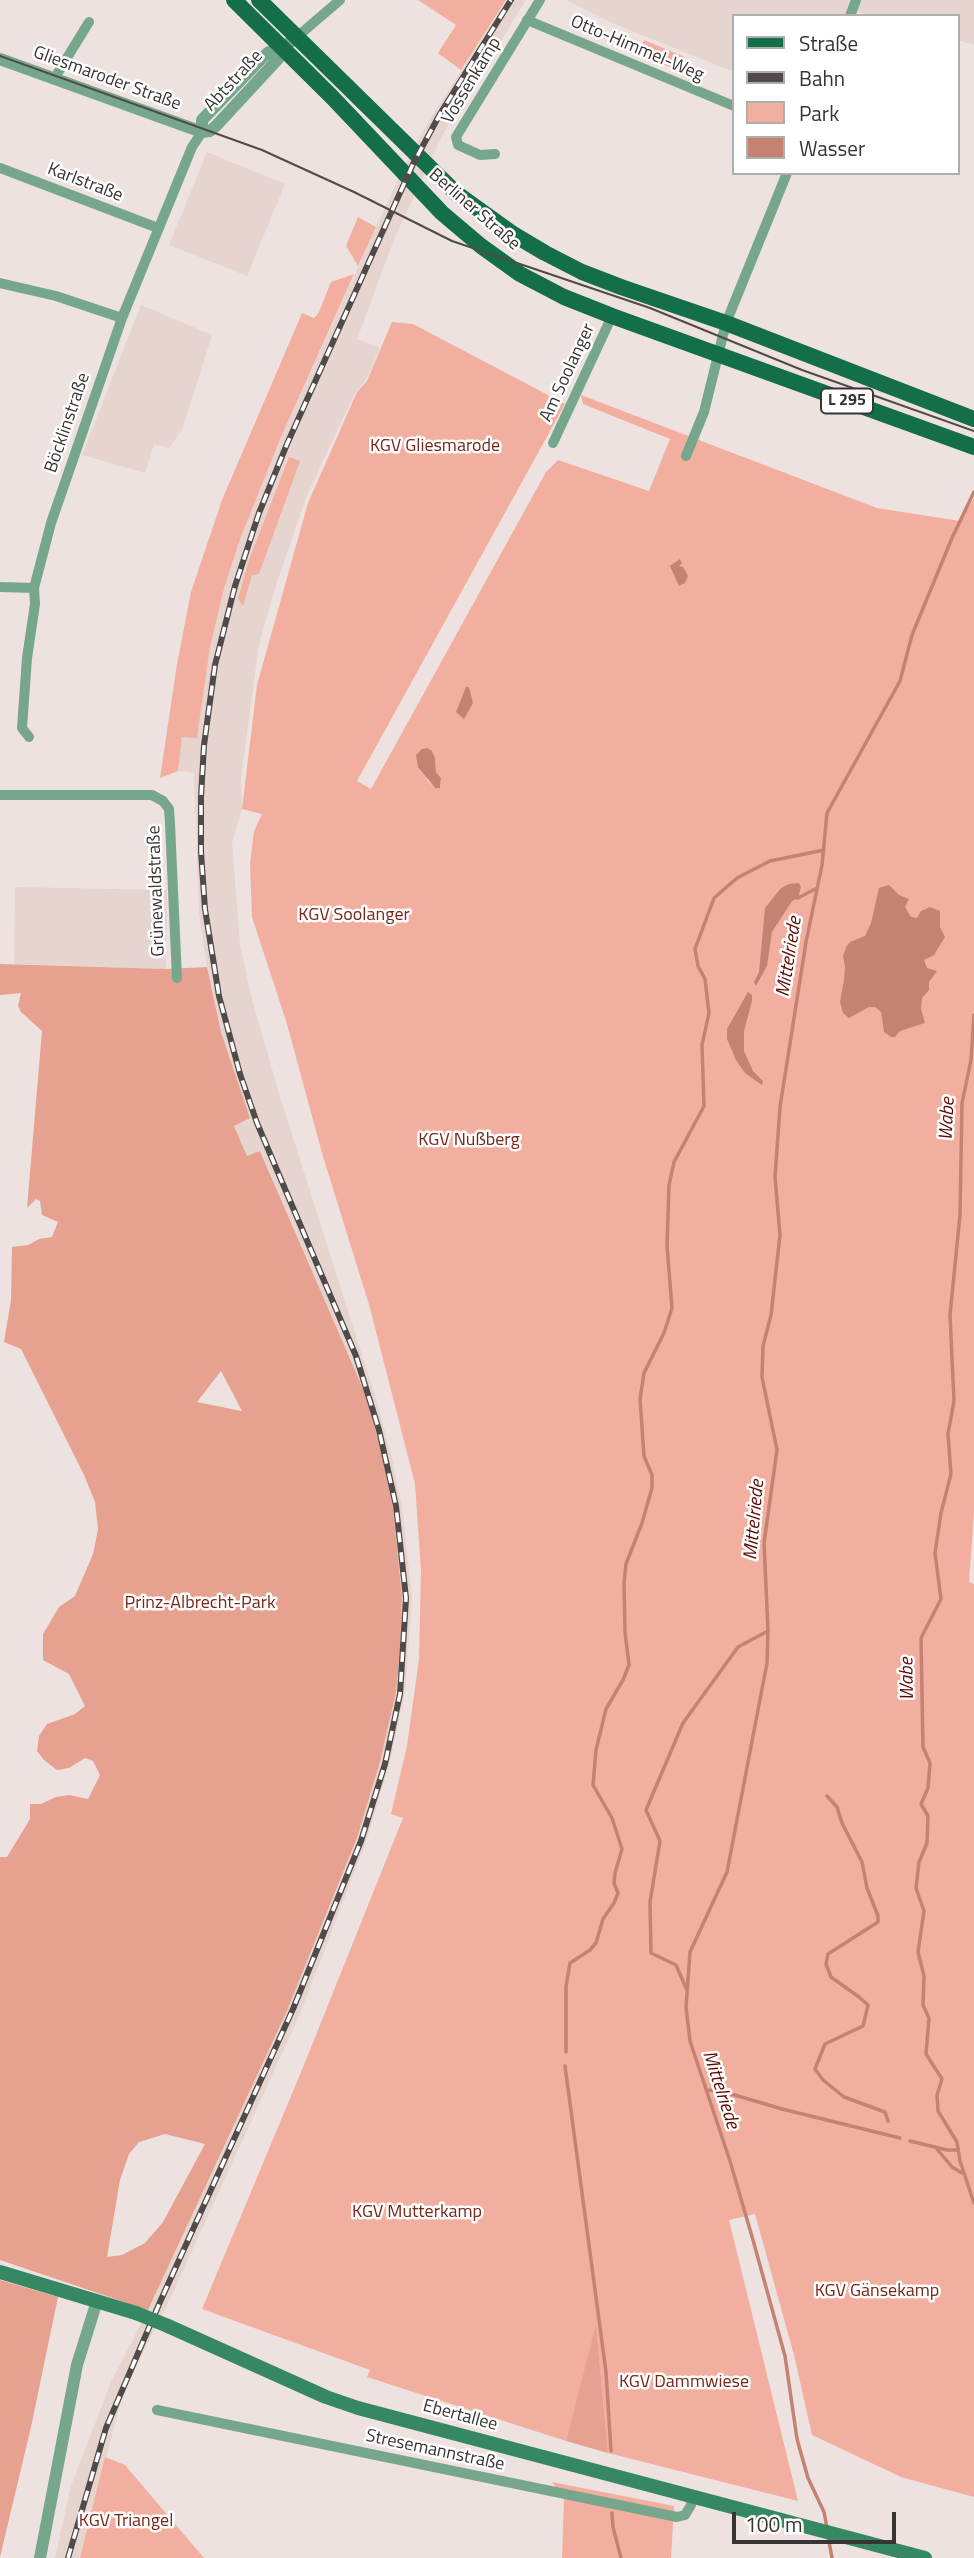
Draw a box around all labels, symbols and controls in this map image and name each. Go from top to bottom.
street label: Otto-Himmel-Weg [567,11,707,87]
legend [732,14,960,175]
text: Straße [799,27,858,59]
street label: Vossenkamp [438,34,506,128]
street label: Gliesmaroder Straße [30,42,184,116]
street label: Abtstraße [200,46,268,116]
text: Bahn [799,62,845,94]
text: Park [799,97,839,129]
text: Wasser [799,132,865,164]
street label: Karlstraße [44,159,126,207]
street label: Berliner Straße [424,164,524,256]
street label: Am Soolanger [536,320,600,426]
street label: Böcklinstraße [41,370,95,476]
road number: L 295 [821,388,873,414]
park label: KGV Gliesmarode [370,436,500,458]
street label: Grünewaldstraße [144,825,170,957]
park label: KGV Soolanger [298,905,410,927]
water label: Mittelriede [772,915,808,999]
water label: Wabe [935,1097,961,1141]
park label: KGV Nußberg [418,1130,520,1152]
water label: Mittelriede [740,1479,770,1561]
park label: Prinz-Albrecht-Park [124,1593,276,1615]
water label: Wabe [896,1657,920,1701]
water label: Mittelriede [697,2048,743,2132]
park label: KGV Mutterkamp [352,2202,482,2224]
park label: KGV Gänsekamp [815,2281,939,2303]
park label: KGV Dammwiese [619,2372,749,2394]
street label: Ebertallee [420,2396,500,2436]
street label: Stresemannstraße [364,2426,506,2476]
scale bar [736,2498,900,2542]
text: 100 m [745,2508,802,2540]
park label: KGV Triangel [79,2511,173,2533]

